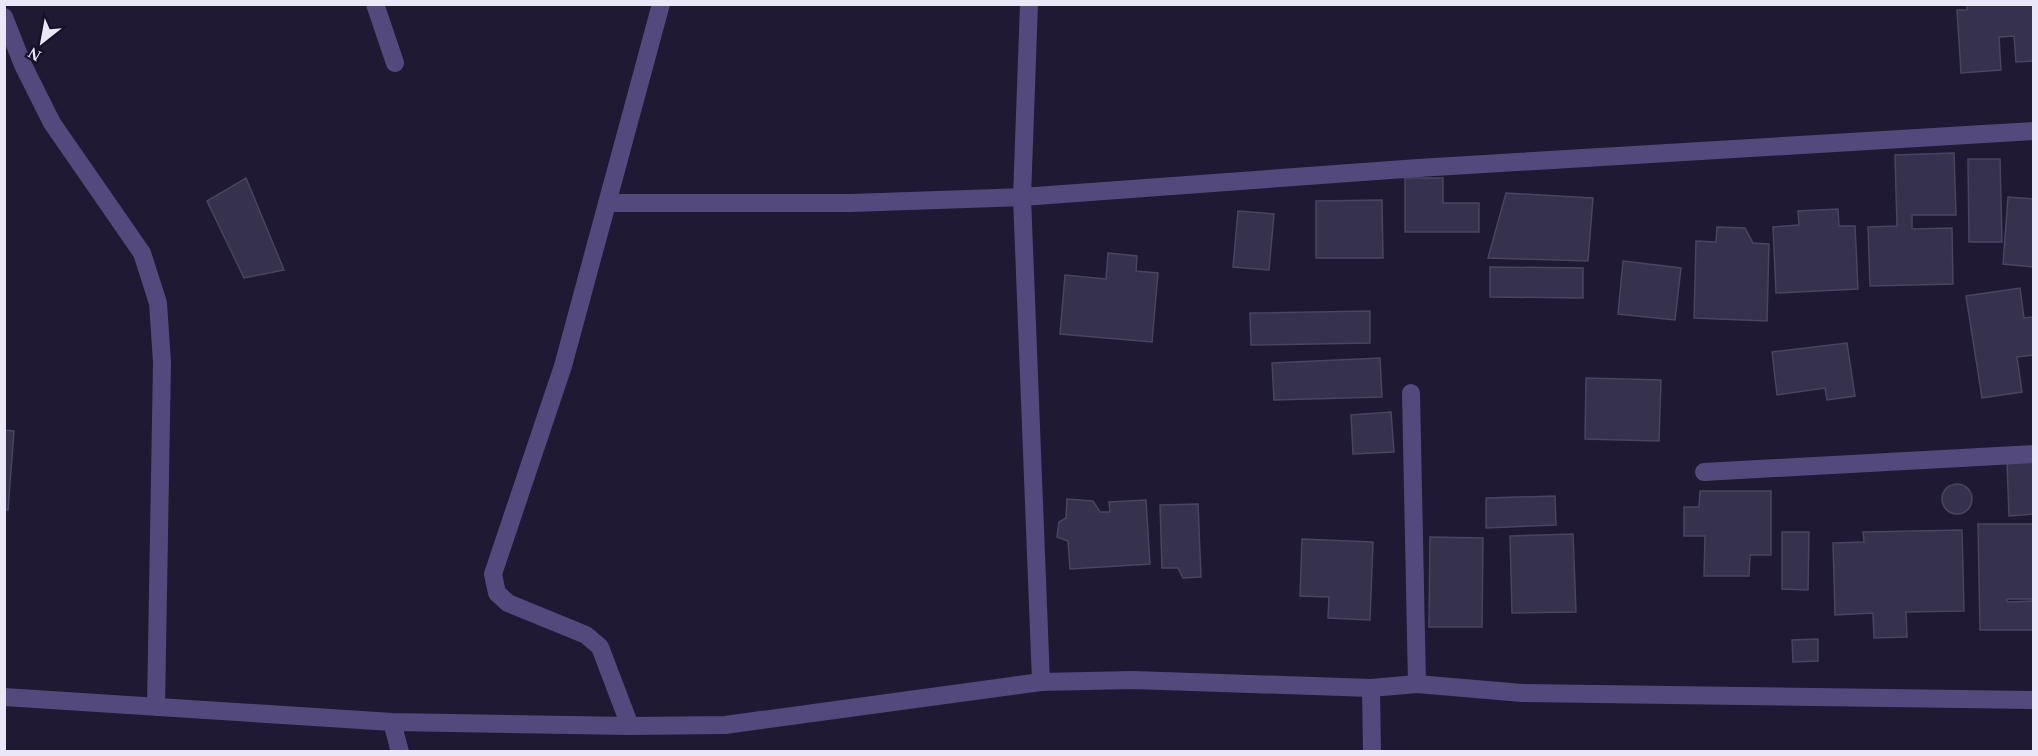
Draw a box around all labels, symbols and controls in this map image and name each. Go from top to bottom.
north arrow [12,12,72,72]
text: N [25,44,44,65]

